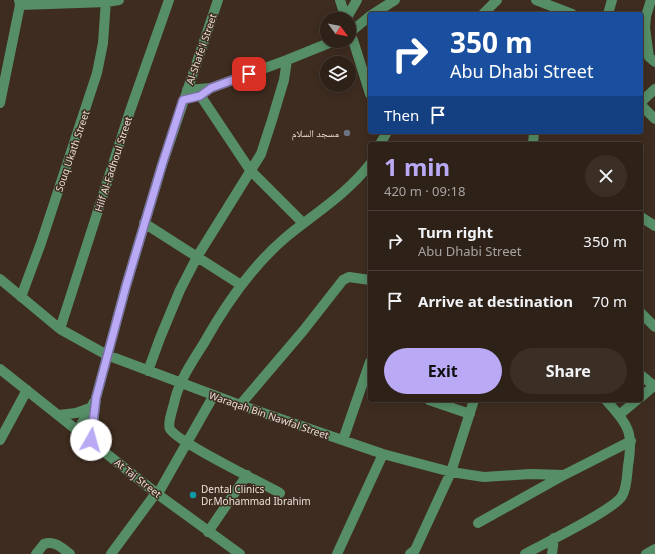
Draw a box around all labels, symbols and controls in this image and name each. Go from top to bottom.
street label: Al-Shafe'i Street [182,11,220,86]
north arrow [320,12,356,48]
map controls [320,12,356,92]
text: 350 m [450,23,533,61]
icon: right [384,28,436,80]
button: layers [320,56,356,92]
pin [232,57,266,91]
text: Abu Dhabi Street [450,59,593,83]
icon: arrive [238,63,260,85]
icon: arrive [427,104,449,126]
text: Then [384,105,419,125]
street label: Souq Ukath Street [52,108,93,193]
street label: Hilf Al-Fadhoul Street [91,114,135,213]
place label: مسجد السلام [292,126,339,141]
marker: مسجد السلام [342,128,352,138]
text: 1 min [384,150,450,183]
button: close [585,155,627,197]
text: 420 m · 09:18 [384,182,465,200]
text: Turn right [418,222,493,242]
icon: right [384,230,406,252]
text: 350 m [583,231,627,251]
text: Abu Dhabi Street [418,242,522,260]
icon: arrive [384,290,406,312]
text: Arrive at destination [418,291,573,311]
text: 70 m [592,291,627,311]
button: Exit [384,348,502,394]
button: Share [510,348,627,394]
street label: Waraqah Bin Nawfal Street [207,388,331,442]
position arrow [70,419,112,461]
street label: At Taj Street [112,455,165,501]
place label: Dental Clinics Dr.Mohammad Ibrahim [201,482,311,508]
marker: Dental Clinics Dr.Mohammad Ibrahim [188,490,198,500]

